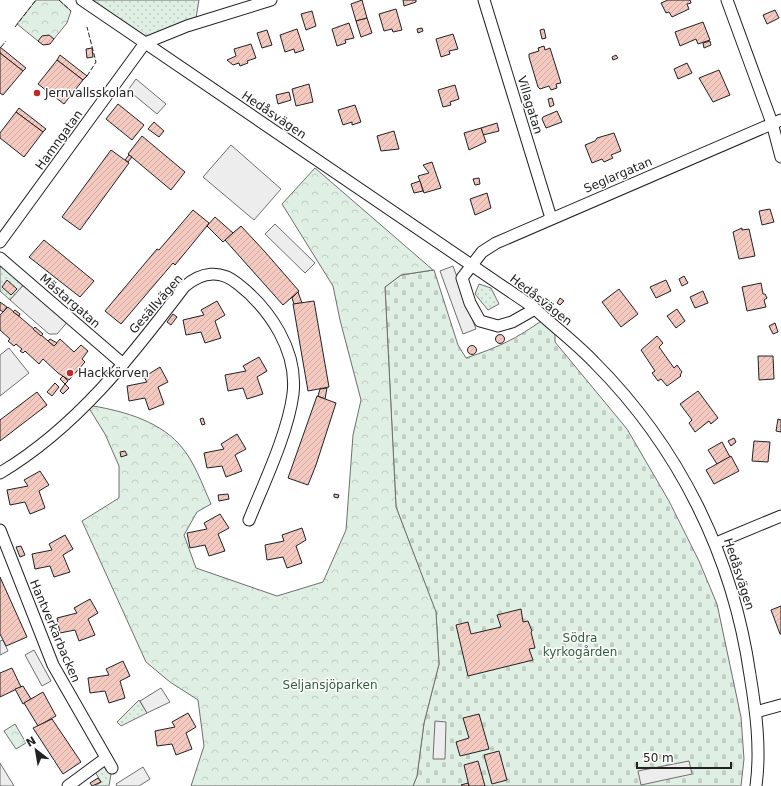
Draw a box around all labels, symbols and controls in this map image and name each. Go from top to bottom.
street label: Villagatan [515,74,545,136]
place label: Jernvallsskolan [44,86,134,100]
marker: Jernvallsskolan [32,88,42,98]
street label: Hedåsvägen [239,88,309,142]
street label: Hamngatan [33,107,85,173]
street label: Seglargatan [582,154,654,196]
street label: Mästargatan [37,271,103,331]
street label: Gesällvägen [126,271,186,337]
street label: Hedåsvägen [507,271,575,329]
place label: Hackkörven [78,366,149,380]
marker: Hackkörven [65,368,75,378]
street label: Hedåsvägen [721,536,757,612]
street label: Hantverkarbacken [27,578,83,684]
park label: Södra kyrkogården [543,631,617,659]
park label: Seljansjöparken [283,678,377,692]
north arrow [16,730,56,770]
text: N [24,734,38,750]
scale bar [637,744,731,770]
text: 50 m [643,751,674,765]

